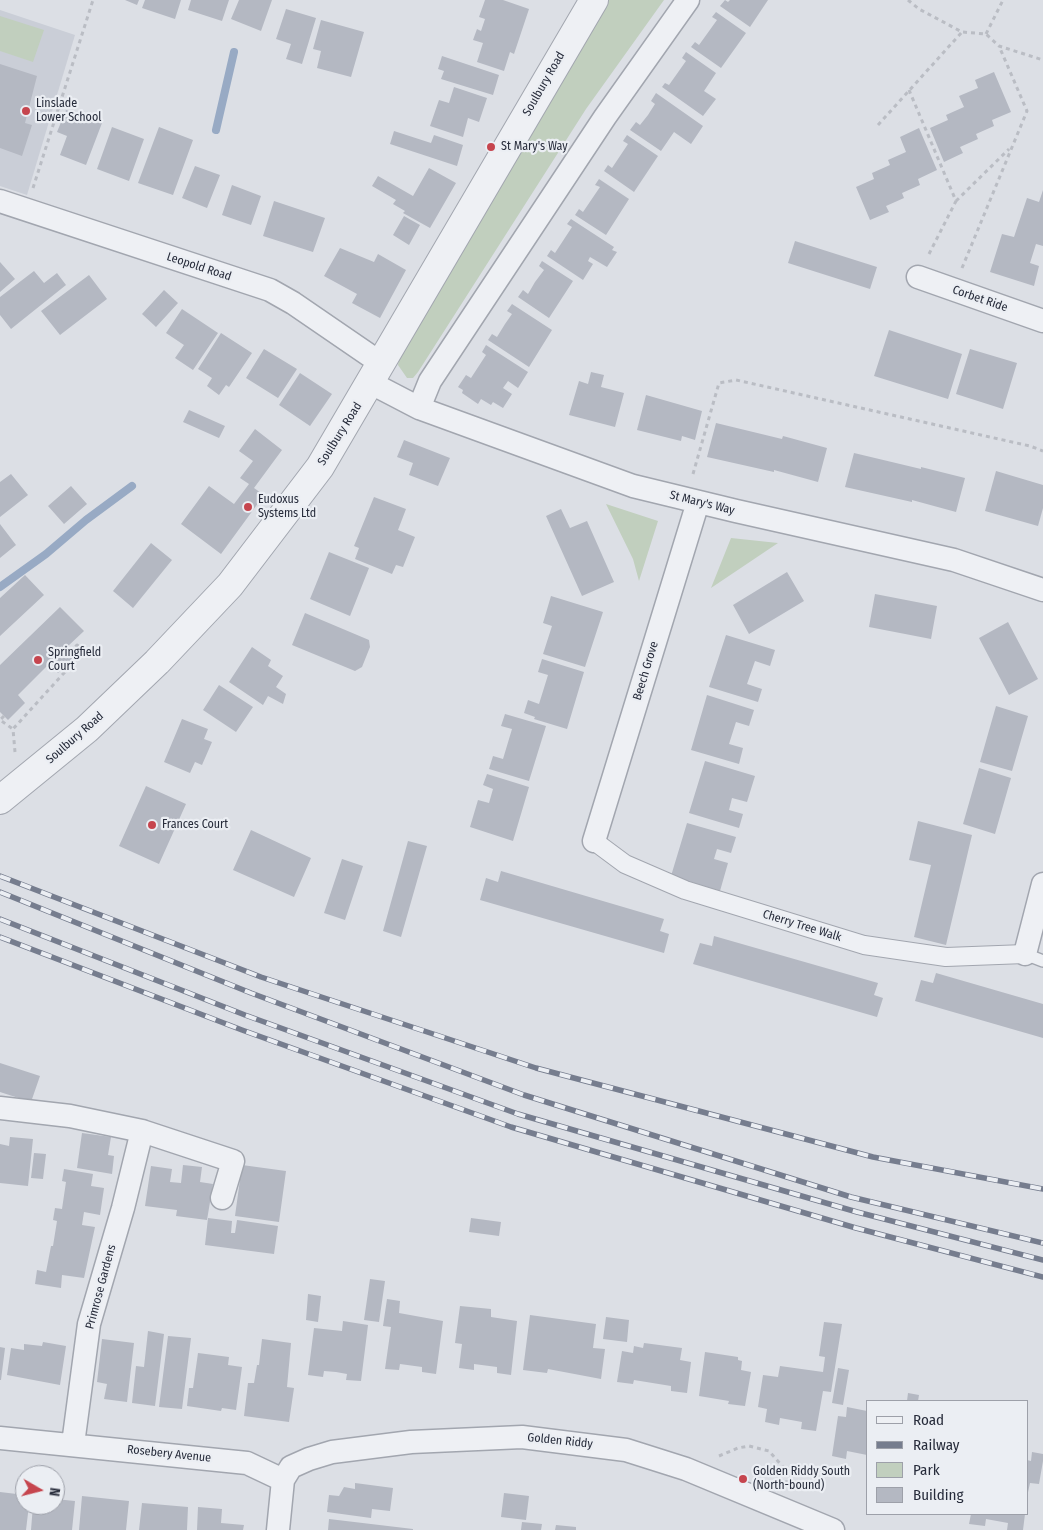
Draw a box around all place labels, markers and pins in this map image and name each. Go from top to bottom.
place label: Linslade Lower School [36,97,101,125]
marker: Linslade Lower School [20,105,32,117]
place label: St Mary's Way [501,140,568,154]
marker: St Mary's Way [485,141,497,153]
place label: Eudoxus Systems Ltd [258,493,316,521]
marker: Eudoxus Systems Ltd [242,501,254,513]
place label: Springfield Court [48,646,101,674]
marker: Springfield Court [32,654,44,666]
place label: Frances Court [162,818,228,832]
marker: Frances Court [146,819,158,831]
place label: Golden Riddy South (North-bound) [753,1465,850,1493]
marker: Golden Riddy South (North-bound) [737,1473,749,1485]

